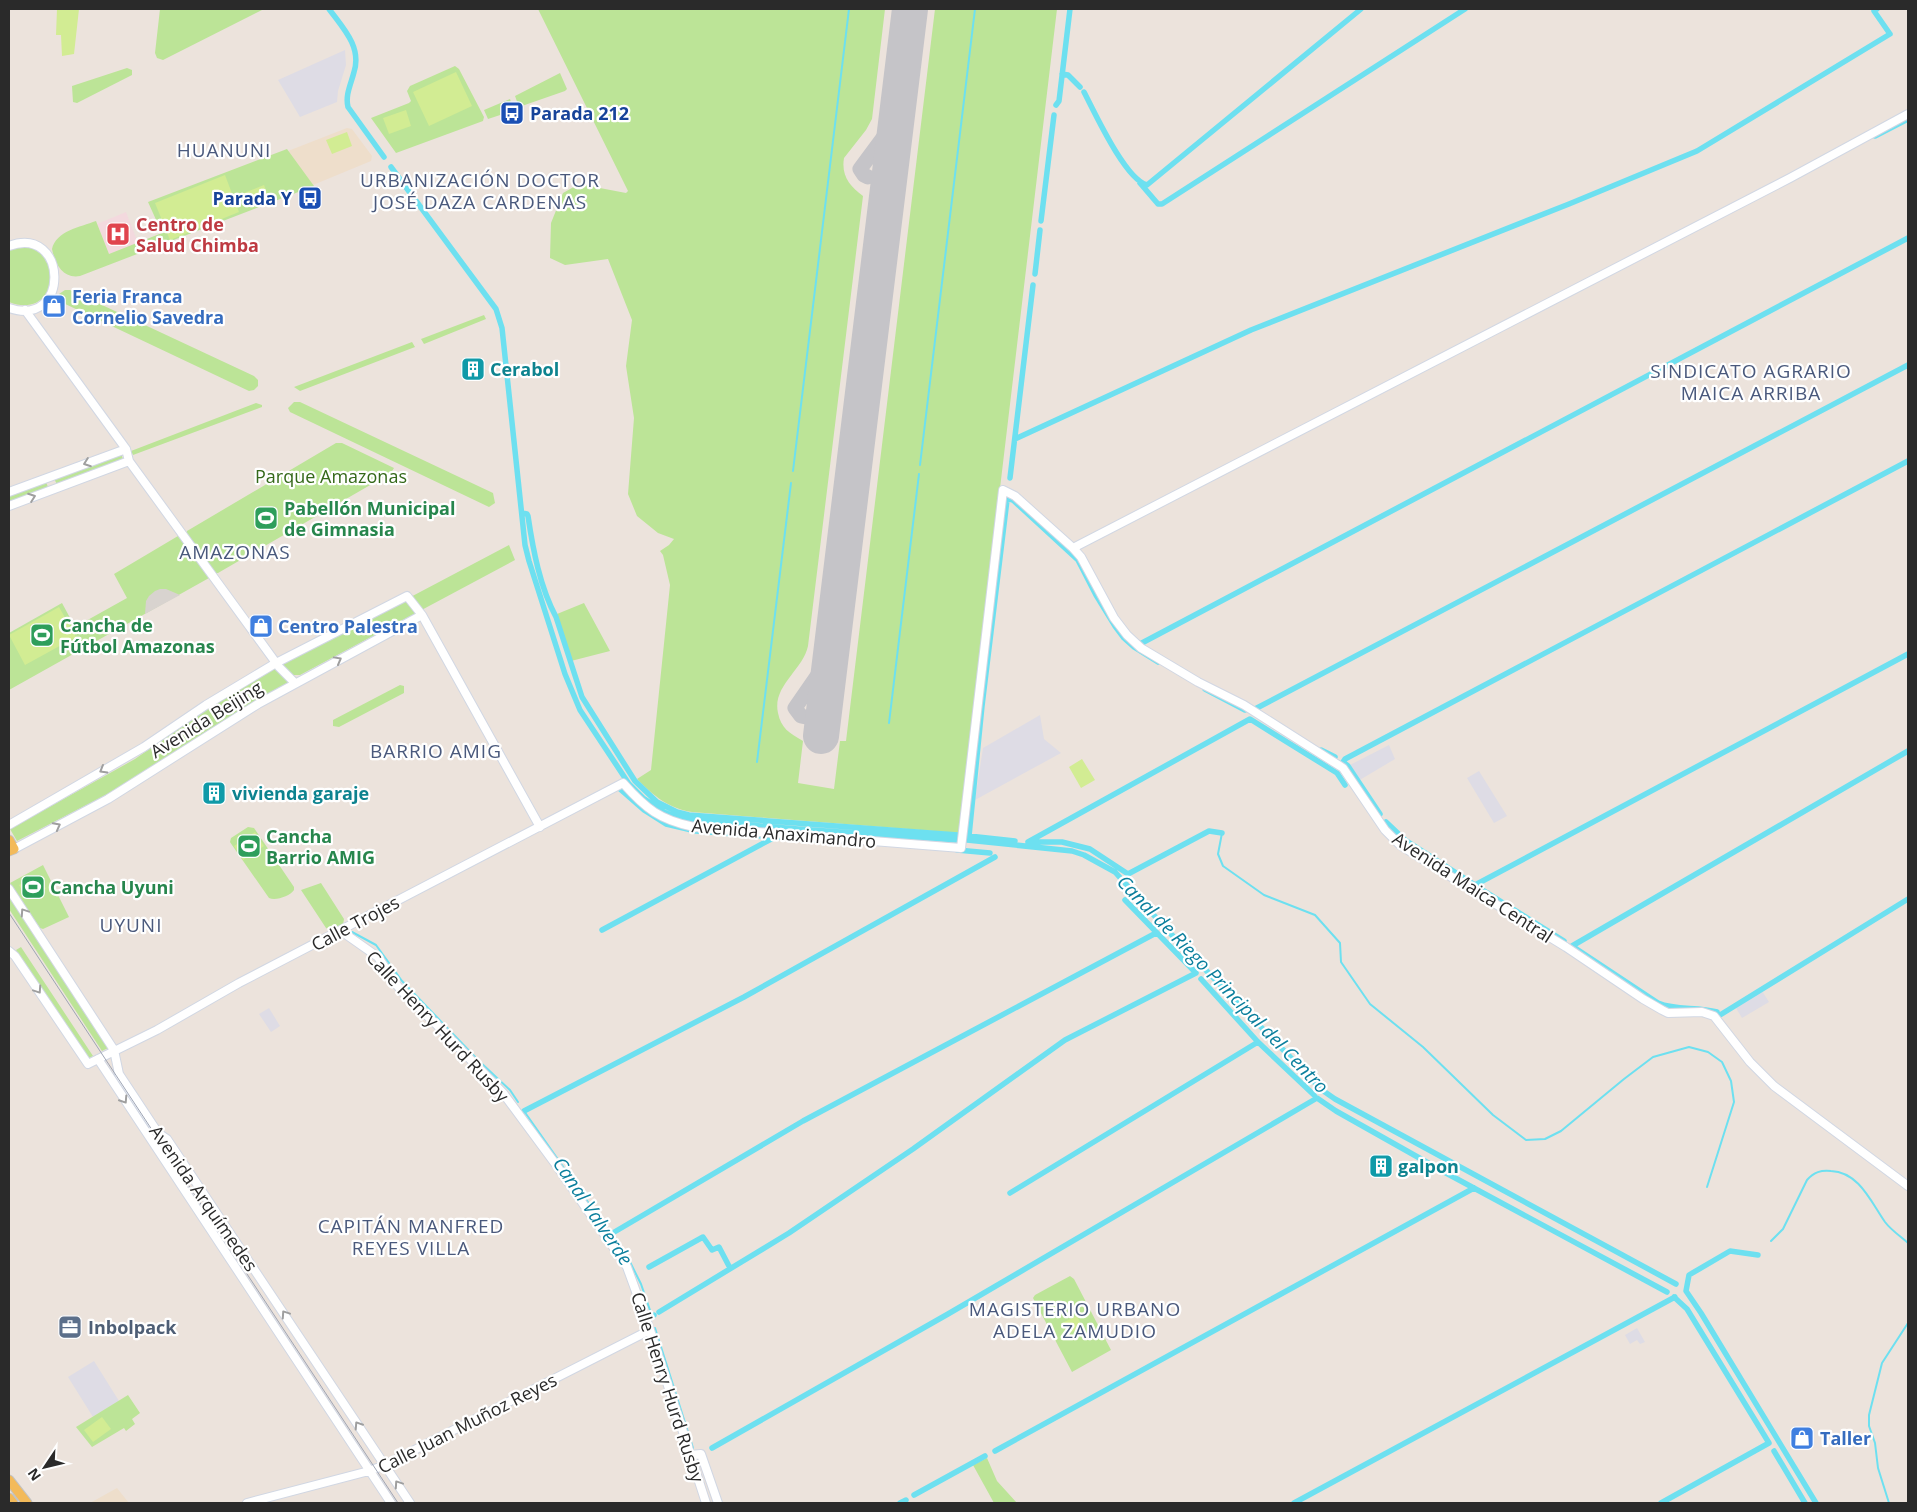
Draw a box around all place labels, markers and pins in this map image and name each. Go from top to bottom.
bus stop icon: Parada 212 [499,100,525,126]
place label: Parada 212 [530,101,629,125]
bus stop icon: Parada Y [297,185,323,211]
place label: Parada Y [213,186,293,210]
place label: Centro de Salud Chimba [136,212,259,257]
hospital icon: Centro de Salud Chimba [105,221,131,247]
place label: Feria Franca Cornelio Savedra [72,284,224,329]
shop icon: Feria Franca Cornelio Savedra [41,293,67,319]
building icon: Cerabol [460,356,486,382]
place label: Cerabol [490,357,559,381]
place label: Pabellón Municipal de Gimnasia [284,496,455,541]
sports icon: Pabellón Municipal de Gimnasia [253,505,279,531]
place label: Cancha de Fútbol Amazonas [60,613,215,658]
shop icon: Centro Palestra [248,613,274,639]
place label: Centro Palestra [278,614,418,638]
sports icon: Cancha de Fútbol Amazonas [29,622,55,648]
building icon: vivienda garaje [201,780,227,806]
place label: vivienda garaje [232,781,369,805]
place label: Cancha Barrio AMIG [266,824,375,869]
sports icon: Cancha Barrio AMIG [236,833,262,859]
sports icon: Cancha Uyuni [20,874,46,900]
place label: Cancha Uyuni [50,875,174,899]
building icon: galpon [1368,1153,1394,1179]
place label: galpon [1398,1154,1459,1178]
office icon: Inbolpack [57,1314,83,1340]
place label: Inbolpack [88,1315,177,1339]
shop icon: Taller [1789,1425,1815,1451]
place label: Taller [1820,1426,1871,1450]

